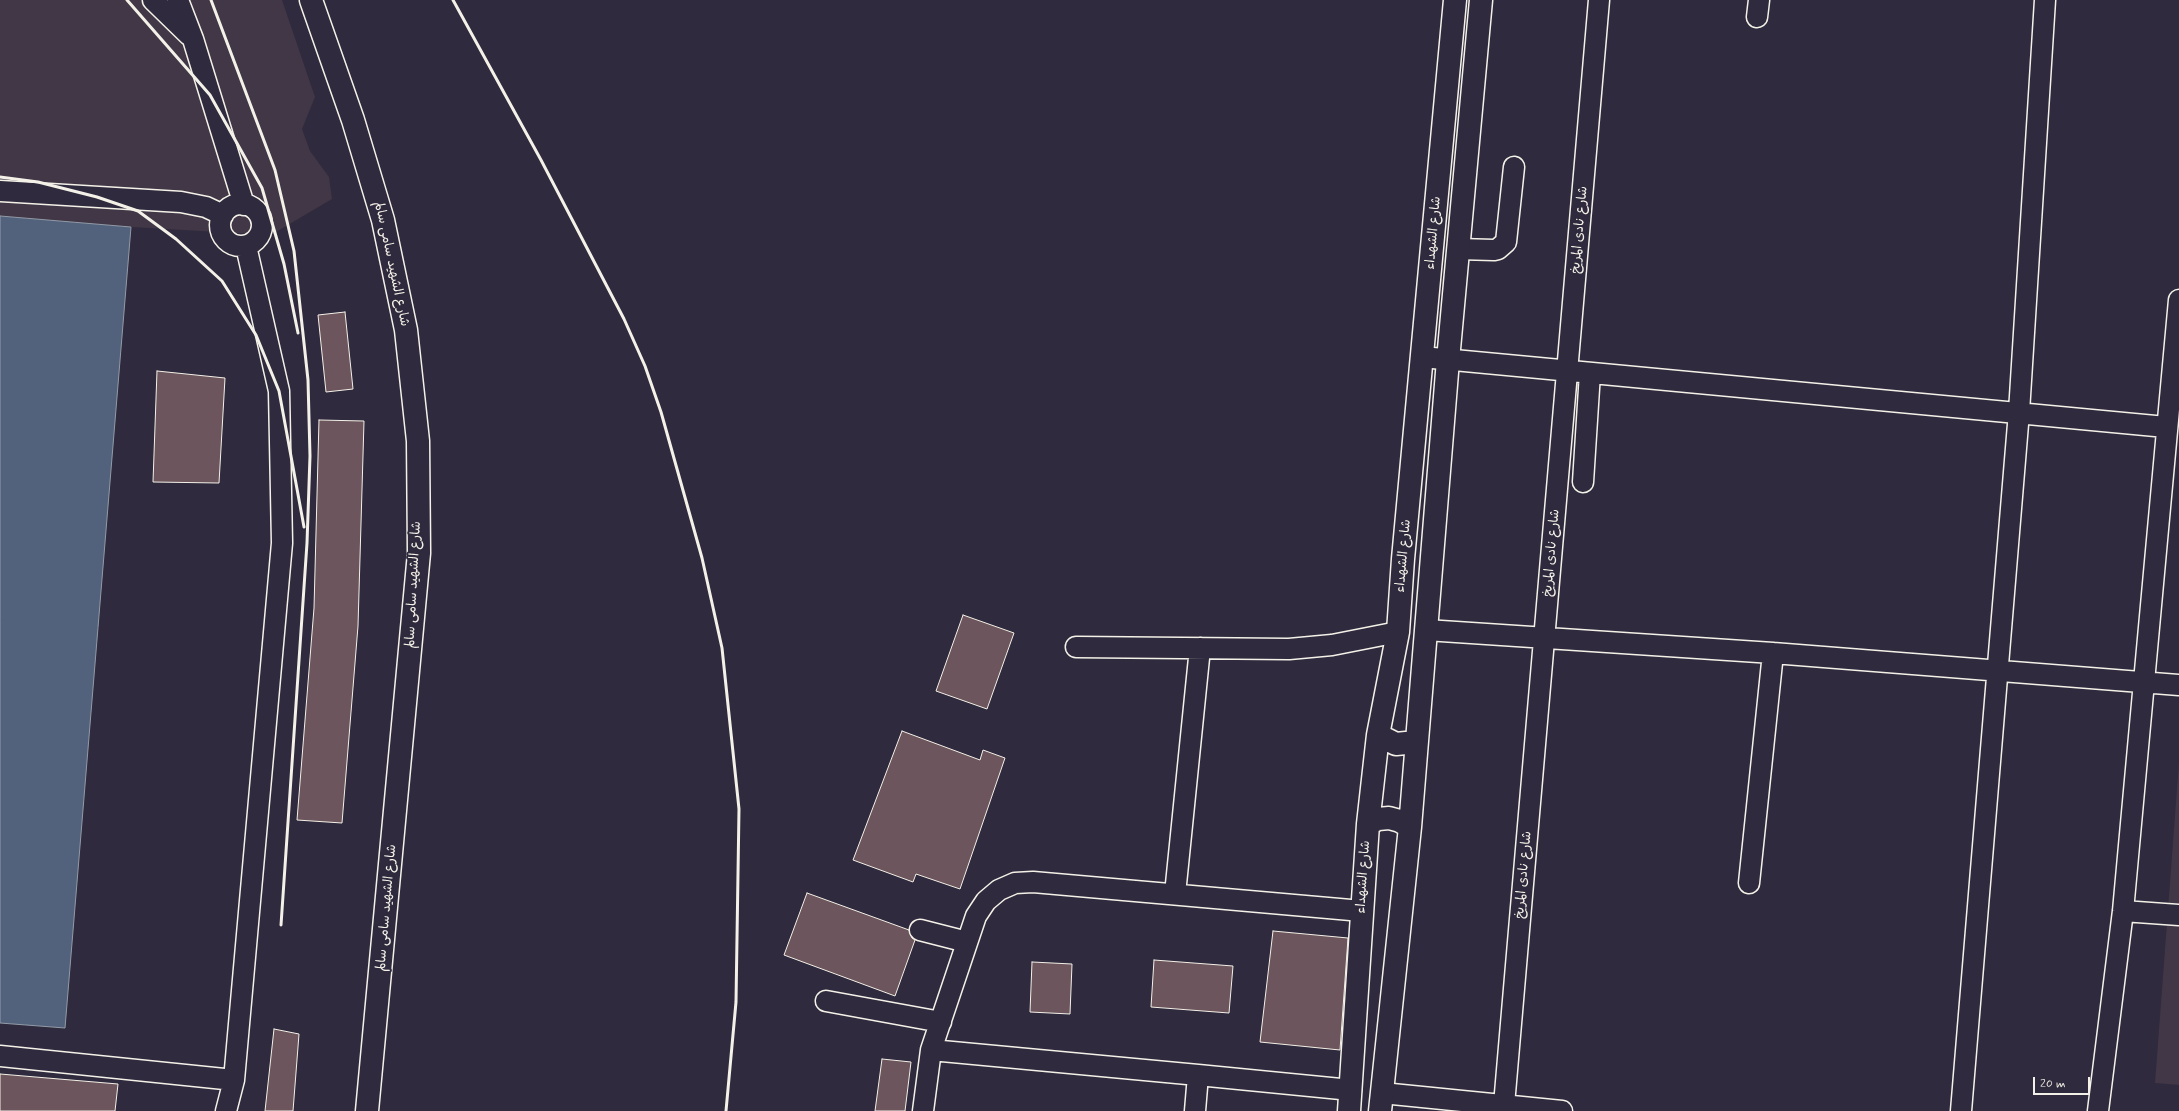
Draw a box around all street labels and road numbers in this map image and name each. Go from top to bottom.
street label: شارع نادى المريخ [1568,185,1592,275]
street label: شارع الشهداء [1423,196,1445,270]
street label: شارع الشهيد سامى سالم [370,200,412,328]
street label: شارع نادى المريخ [1540,508,1564,598]
street label: شارع الشهداء [1393,519,1415,593]
street label: شارع الشهيد سامى سالم [403,521,425,649]
street label: شارع نادى المريخ [1512,830,1536,920]
street label: شارع الشهداء [1354,840,1374,914]
street label: شارع الشهيد سامى سالم [374,844,400,972]

